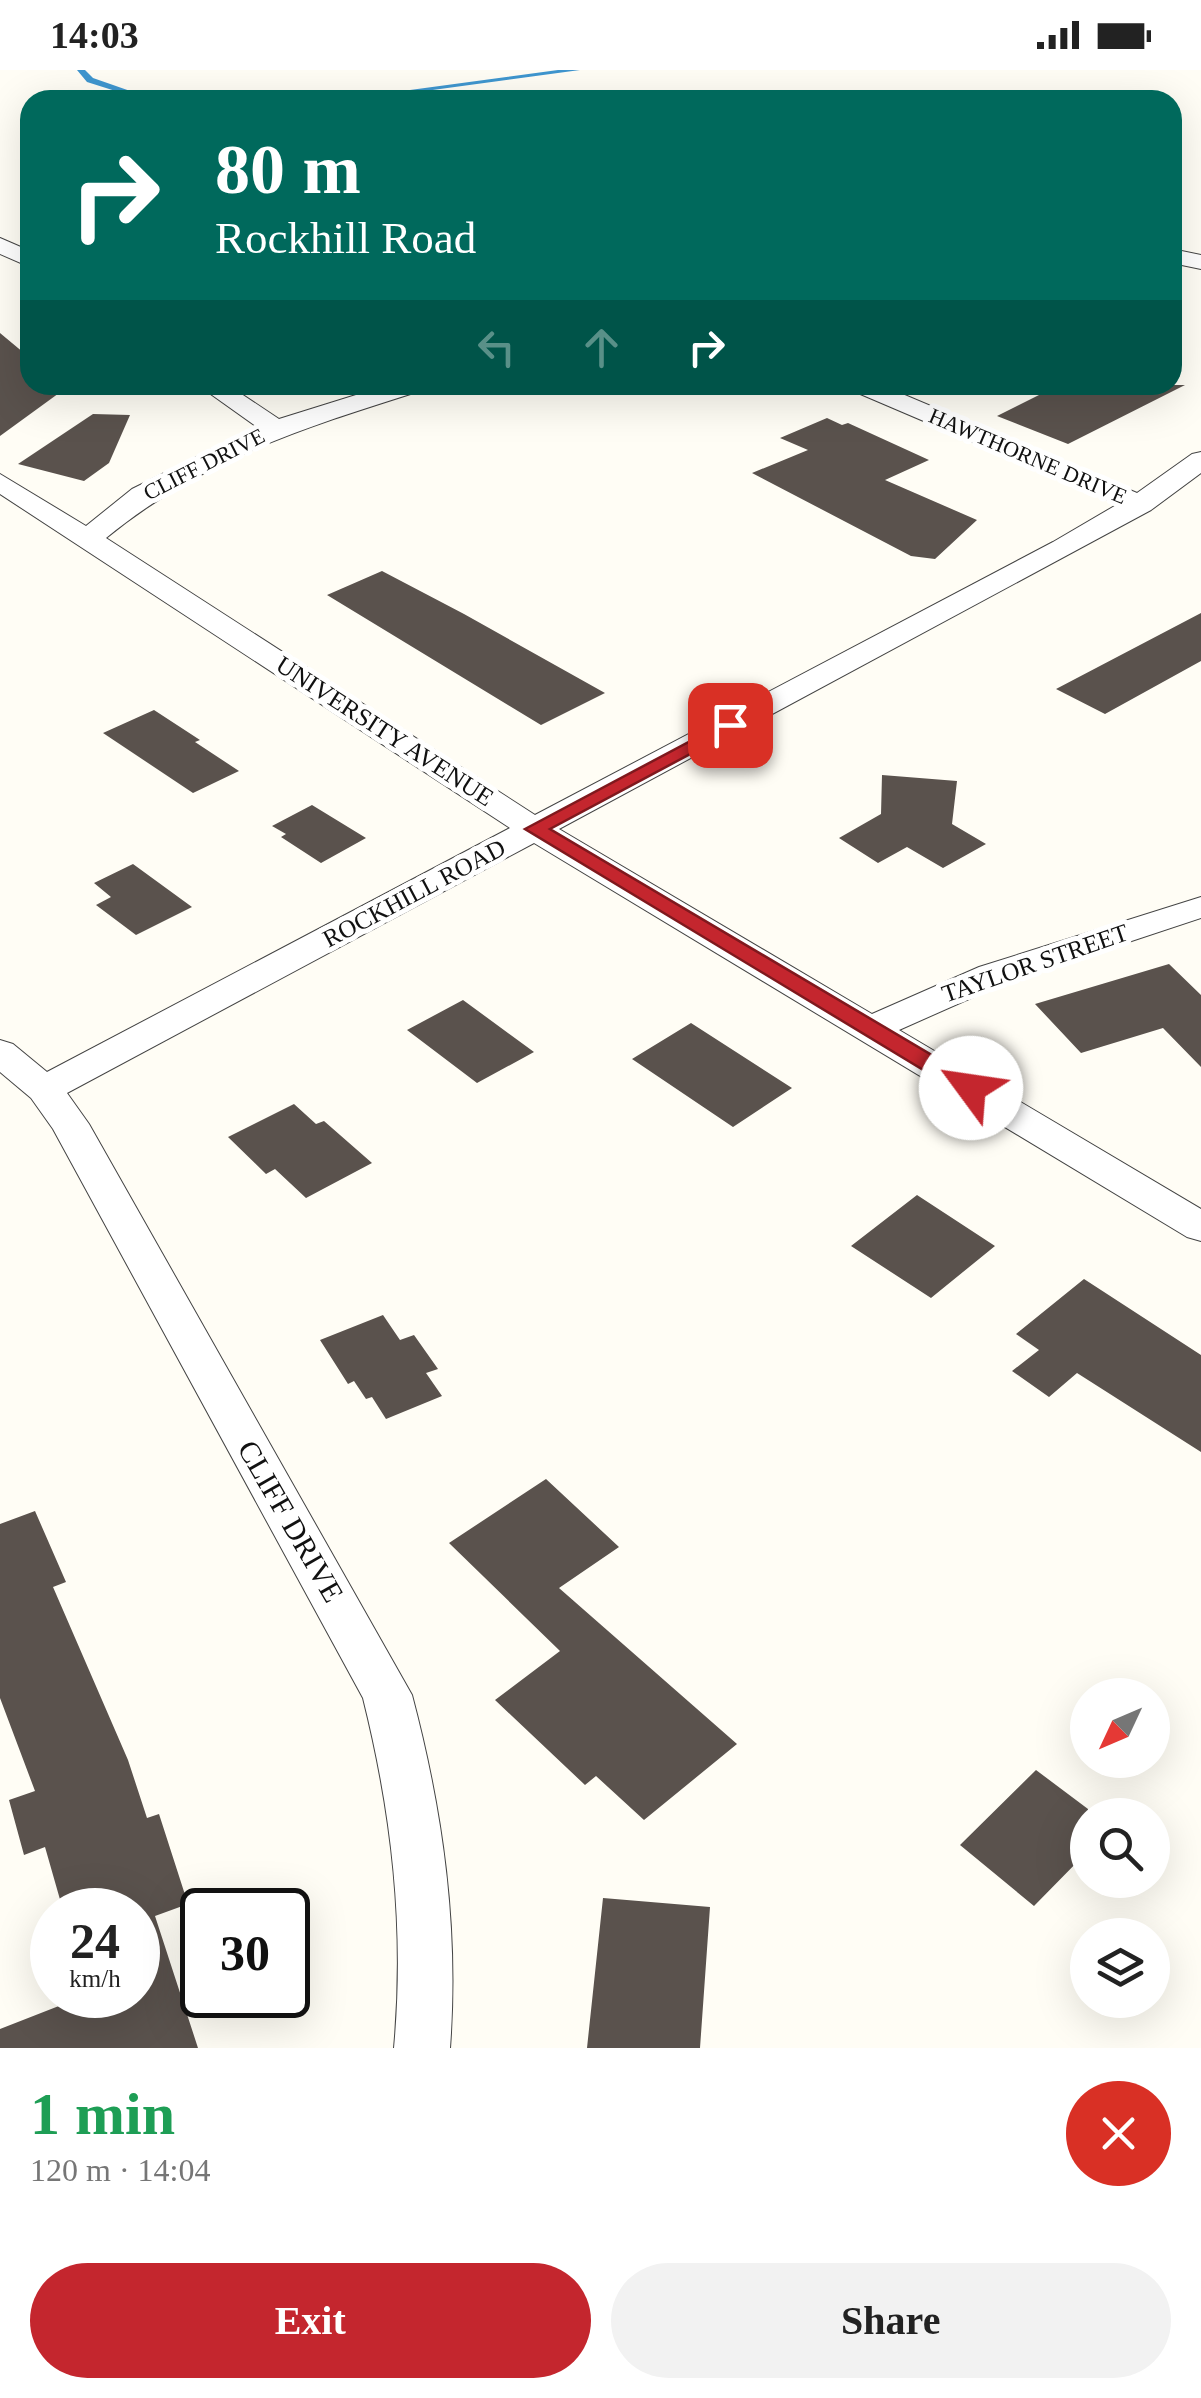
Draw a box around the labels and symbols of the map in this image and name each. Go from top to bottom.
street label: HAWTHORNE DRIVE [925,403,1131,509]
street label: CLIFF DRIVE [139,423,269,505]
street label: UNIVERSITY AVENUE [271,651,499,811]
pin [688,683,773,768]
street label: ROCKHILL ROAD [318,834,510,952]
street label: TAYLOR STREET [938,918,1132,1008]
position arrow [919,1036,1023,1140]
street label: CLIFF DRIVE [231,1434,351,1608]
north arrow [1070,1678,1170,1778]
speed limit sign: 30 [180,1888,310,2018]

